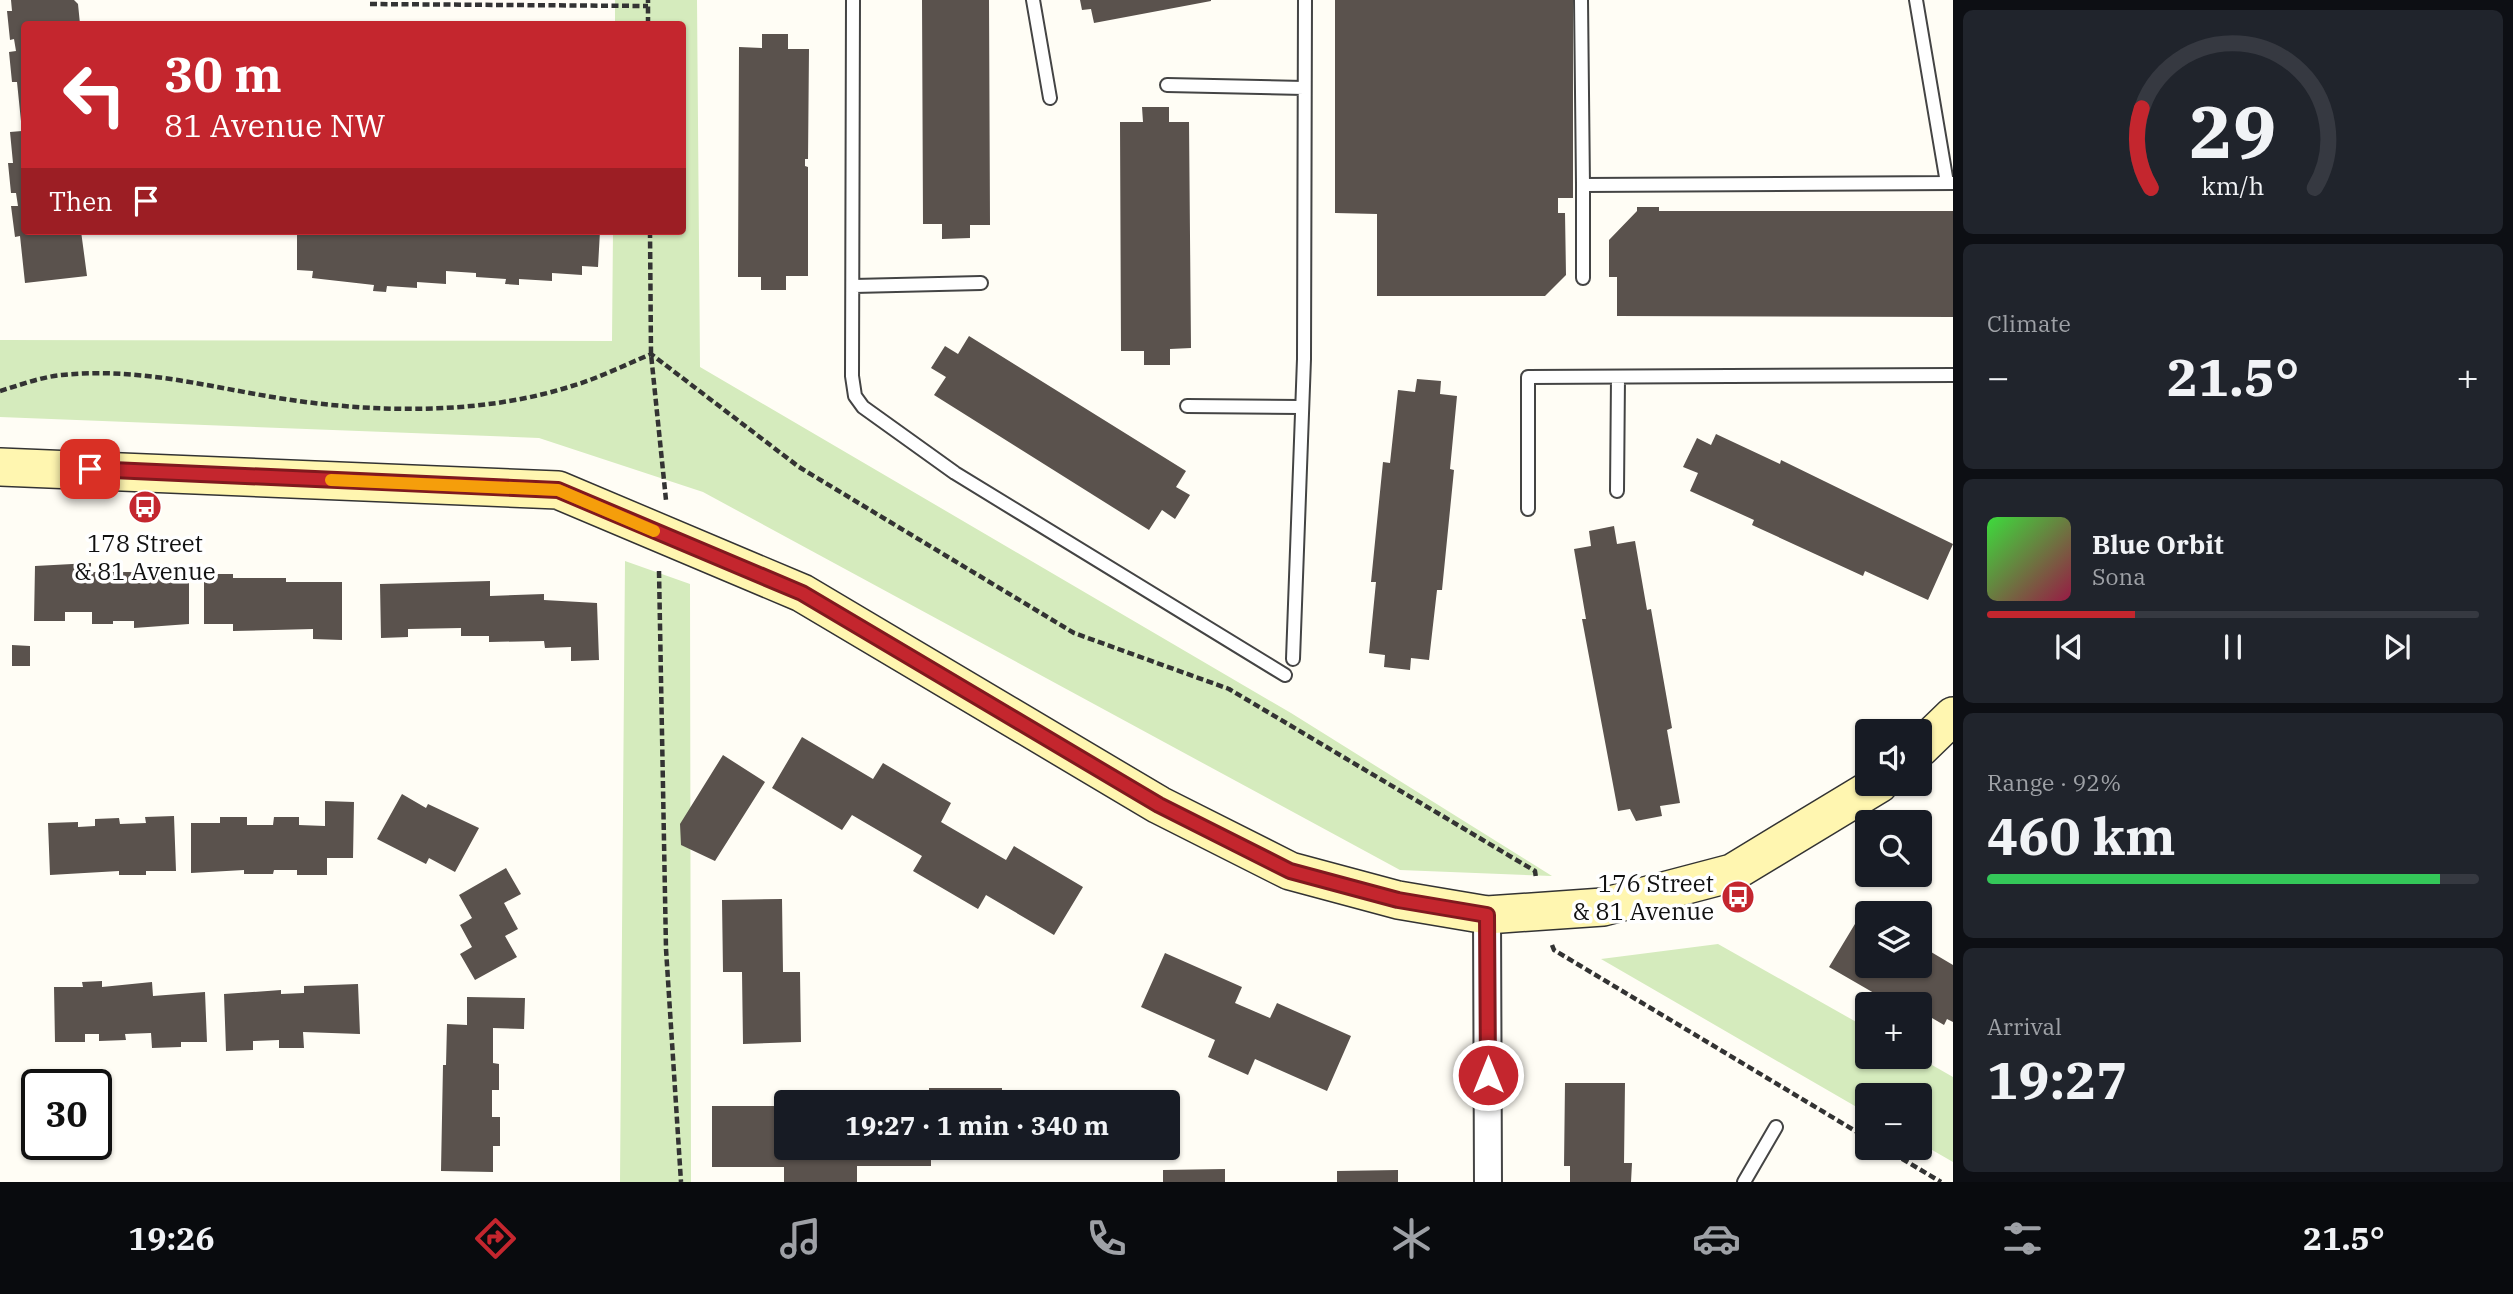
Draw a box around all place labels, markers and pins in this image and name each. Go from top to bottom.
pin [60,439,120,499]
bus stop icon: 178 Street & 81 Avenue [126,488,164,526]
place label: 178 Street & 81 Avenue [74,527,216,587]
place label: 176 Street & 81 Avenue [1573,867,1714,927]
bus stop icon: 176 Street & 81 Avenue [1719,878,1757,916]

